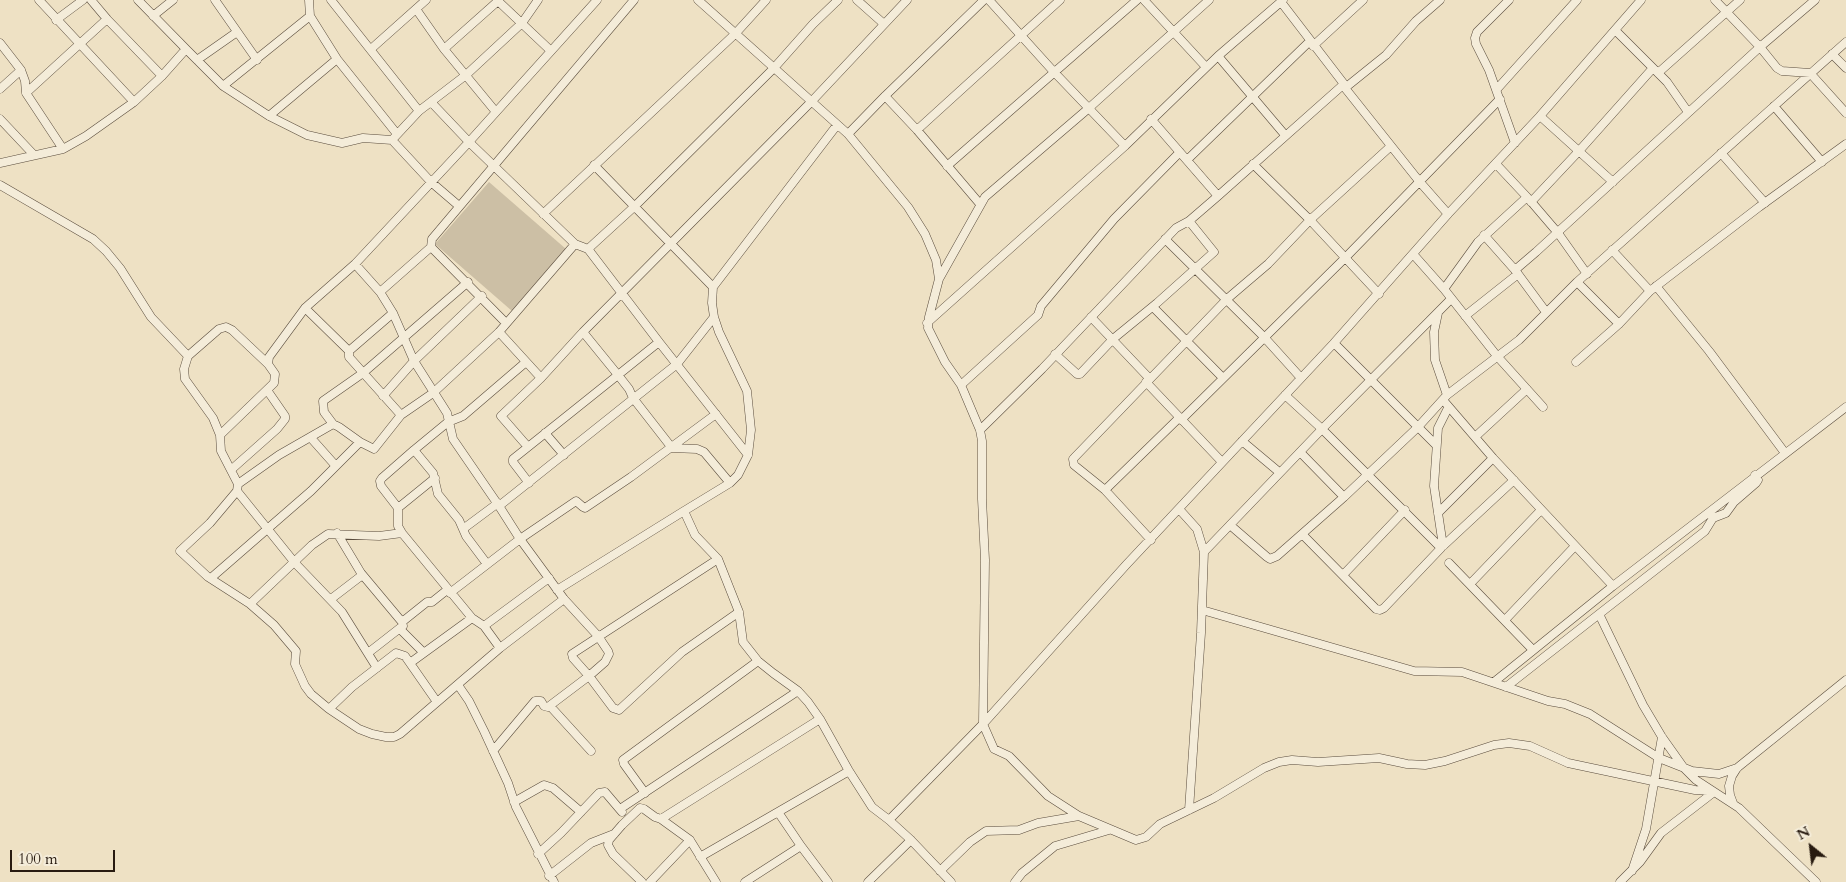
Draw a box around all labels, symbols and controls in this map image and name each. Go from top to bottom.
north arrow [1786,822,1836,872]
text: N [1794,822,1813,845]
scale bar [12,840,118,872]
text: 100 m [18,849,58,869]

